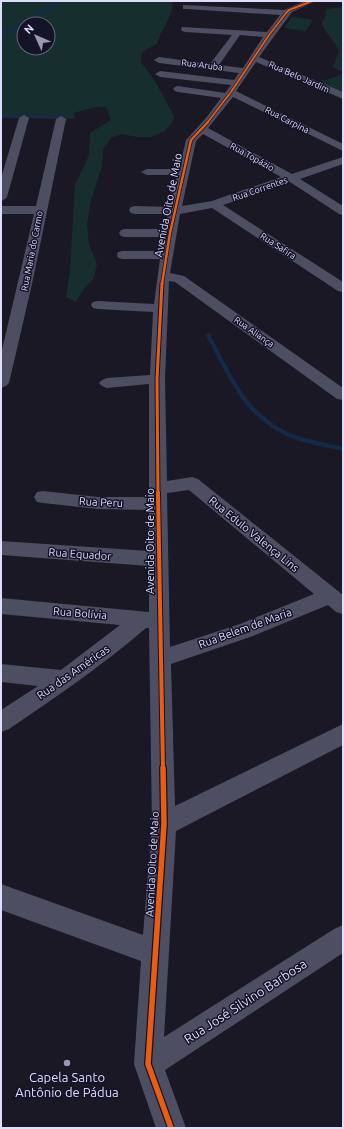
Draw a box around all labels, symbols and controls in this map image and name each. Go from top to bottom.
north arrow [16,16,56,56]
text: N [22,22,36,36]
street label: Rua Aruba [181,57,223,73]
street label: Rua Belo Jardim [267,59,331,95]
street label: Rua Carpina [263,105,311,135]
street label: Rua Topázio [228,141,276,173]
street label: Avenida Oito de Maio [152,152,184,258]
street label: Rua Correntes [231,175,289,203]
street label: Rua Maria do Carmo [19,210,45,292]
street label: Rua Safira [258,231,298,261]
street label: Rua Aliança [232,315,276,349]
street label: Avenida Oito de Maio [144,488,156,594]
street label: Rua Edulo Valença Lins [207,494,302,574]
street label: Rua Peru [79,495,123,509]
street label: Rua Equador [48,546,113,562]
street label: Rua Bolívia [53,605,107,621]
street label: Rua Belem de Maria [197,606,293,650]
street label: Rua das Américas [34,642,112,702]
street label: Avenida Oito de Maio [143,811,161,917]
street label: Rua José Silvino Barbosa [181,956,309,1046]
marker: Capela Santo Antônio de Pádua [62,1058,72,1068]
place label: Capela Santo Antônio de Pádua [15,1070,119,1099]

